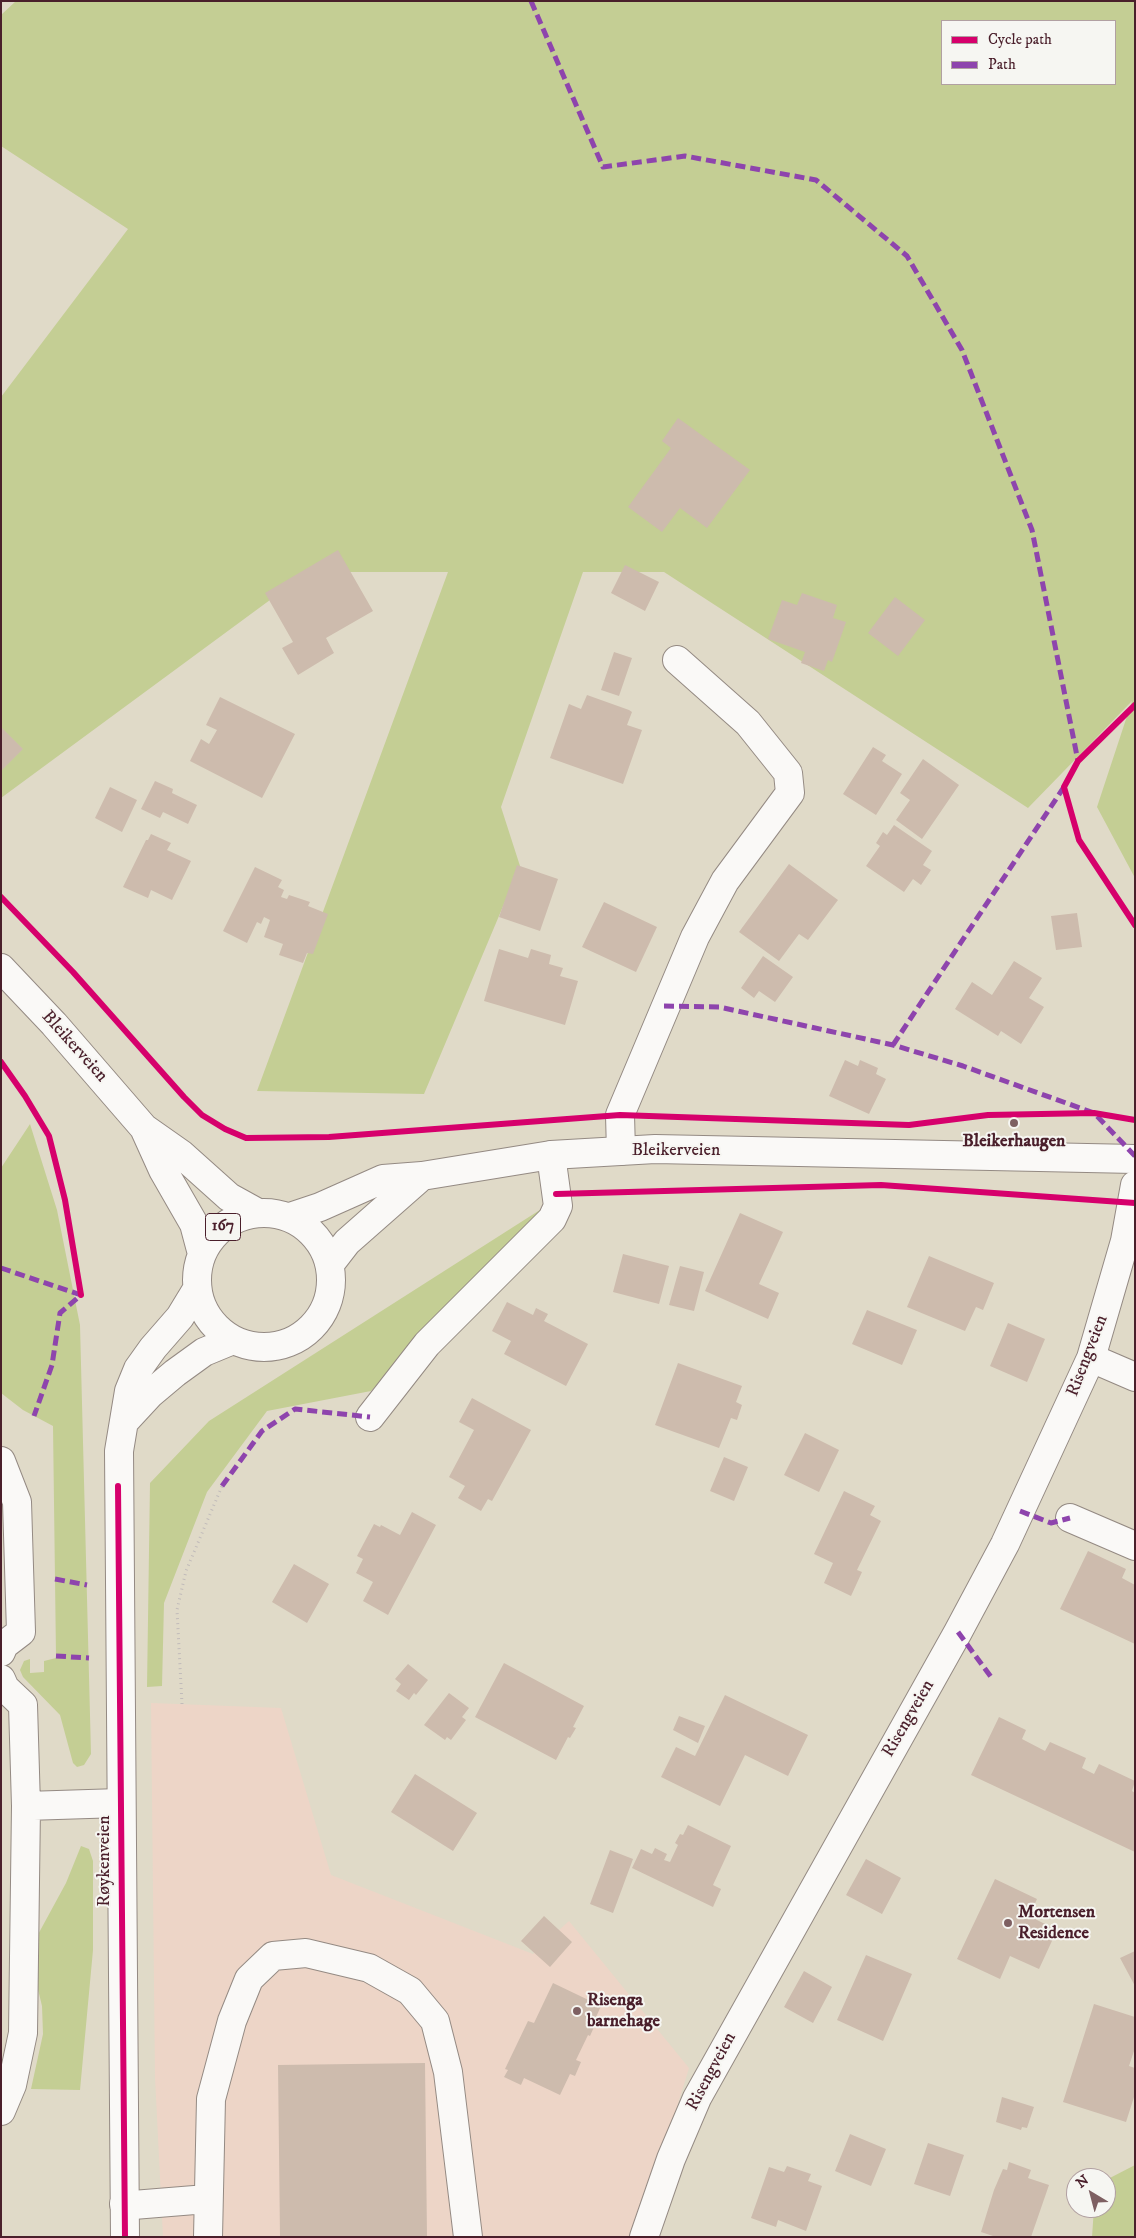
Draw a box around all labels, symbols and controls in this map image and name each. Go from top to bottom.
legend [941,20,1116,85]
text: Cycle path [988,30,1052,49]
text: Path [988,55,1016,74]
street label: Bleikerveien [36,1007,112,1087]
marker: Bleikerhaugen [1008,1117,1020,1129]
place label: Bleikerhaugen [963,1131,1065,1153]
street label: Bleikerveien [632,1140,720,1162]
road number: 167 [206,1214,240,1240]
street label: Risengveien [1063,1312,1113,1400]
street label: Risengveien [878,1677,940,1761]
street label: Røykenveien [94,1815,116,1907]
place label: Mortensen Residence [1018,1902,1095,1945]
marker: Mortensen Residence [1002,1917,1014,1929]
place label: Risenga barnehage [587,1990,660,2032]
marker: Risenga barnehage [571,2005,583,2017]
street label: Risengveien [682,2029,742,2115]
north arrow [1066,2168,1116,2218]
text: N [1073,2171,1093,2192]

